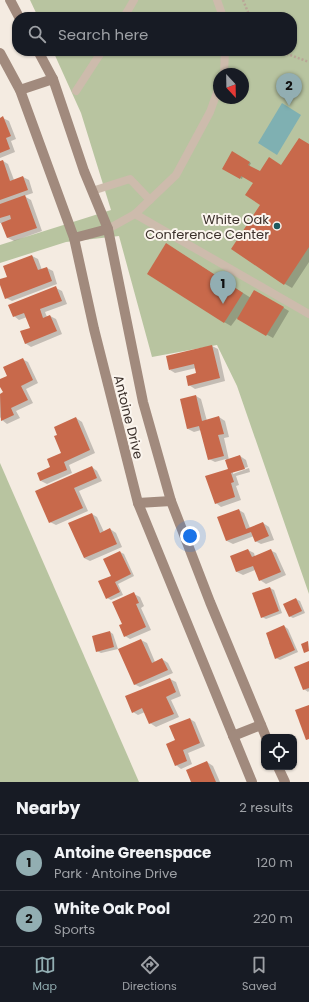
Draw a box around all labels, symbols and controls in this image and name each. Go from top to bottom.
search box [12,12,297,56]
icon: search [26,23,48,45]
text: Search here [58,24,148,45]
north arrow [213,68,249,104]
pin: 2 [276,73,302,106]
place label: White Oak Conference Center [145,210,269,244]
marker: White Oak Conference Center [272,221,282,231]
pin: 1 [210,271,236,304]
street label: Antoine Drive [109,373,148,461]
your location [180,526,200,546]
map controls [261,734,297,770]
button: locate [261,734,297,770]
text: Nearby [16,796,80,820]
text: 2 results [239,798,293,817]
text: Antoine Greenspace [54,842,211,863]
text: 1 [27,853,31,872]
text: 120 m [256,853,293,872]
text: Park · Antoine Drive [54,864,177,883]
text: White Oak Pool [54,898,170,919]
text: 2 [25,909,33,928]
text: 220 m [253,909,293,928]
text: Sports [54,920,95,939]
tab: Map [33,954,57,995]
tab: Directions [122,954,177,995]
tab: Saved [242,954,276,995]

